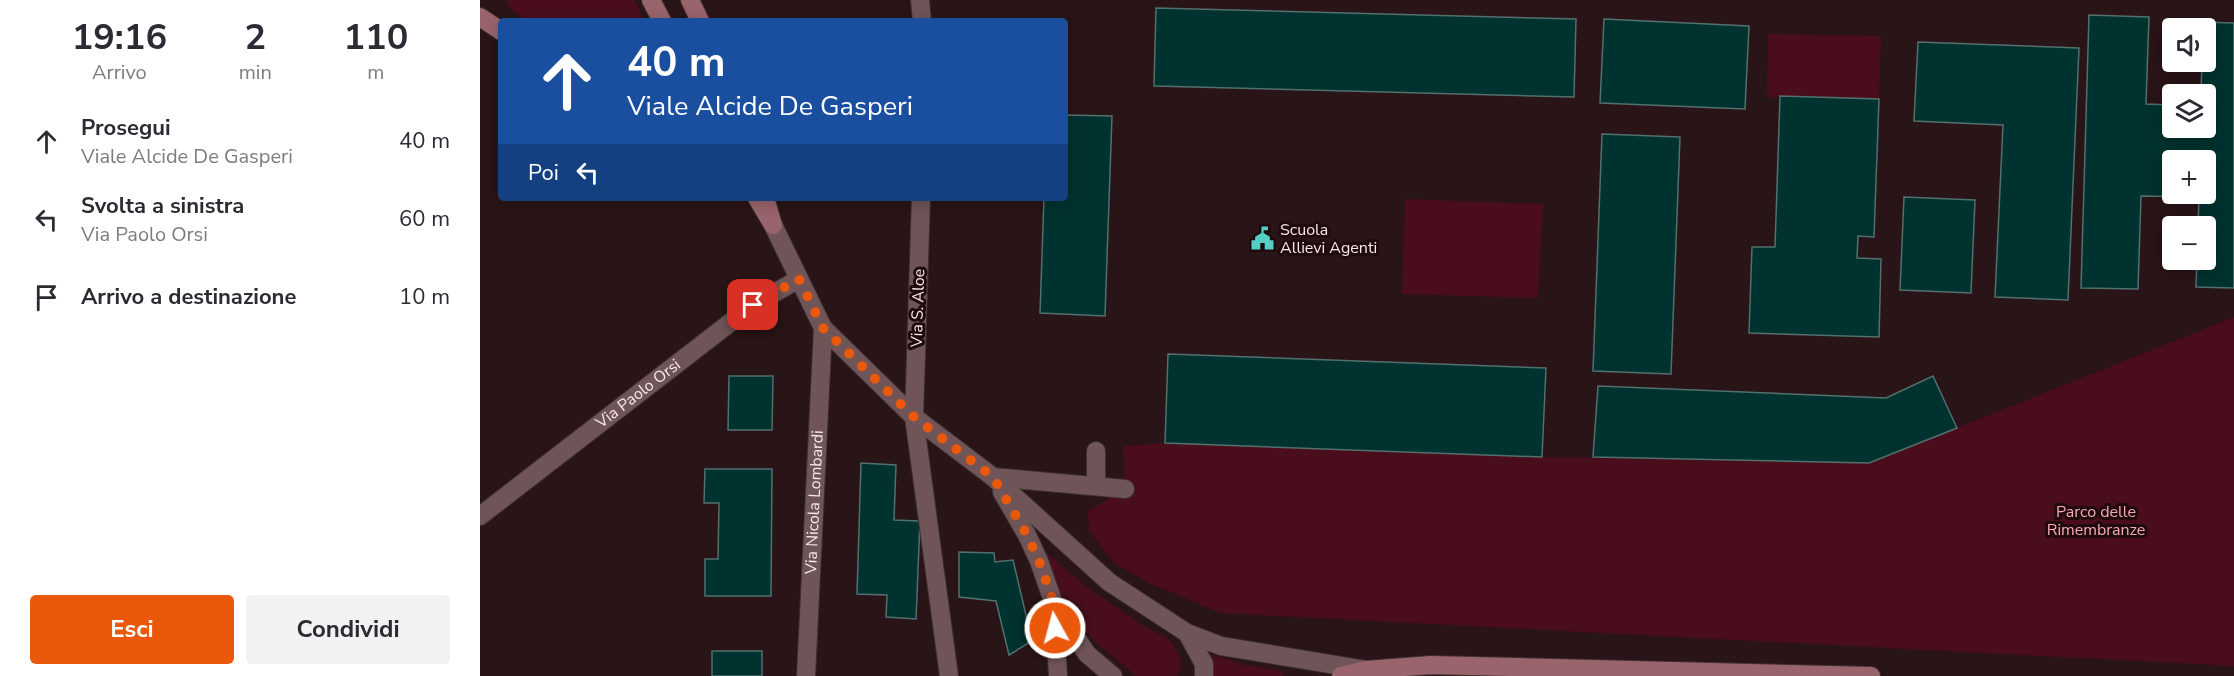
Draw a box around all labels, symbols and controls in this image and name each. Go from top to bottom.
text: 19:16 [72,13,167,62]
text: 2 [244,13,266,62]
text: 110 [343,13,408,62]
map controls [2162,18,2216,270]
button: sound [2162,18,2216,72]
text: 40 m [627,34,726,91]
icon: ahead [528,42,606,120]
text: Arrivo [92,59,147,86]
text: min [239,59,272,86]
text: m [367,59,384,86]
button: layers [2162,84,2216,138]
text: Viale Alcide De Gasperi [627,88,913,125]
text: Prosegui [81,113,171,143]
icon: ahead [30,125,63,158]
text: 40 m [399,126,450,156]
text: Viale Alcide De Gasperi [81,143,293,170]
button: + [2162,150,2216,204]
icon: left [571,156,604,189]
text: Poi [528,158,559,188]
text: Svolta a sinistra [81,191,244,221]
icon: left [30,203,63,236]
text: 60 m [399,204,450,234]
button: − [2162,216,2216,270]
place label: Scuola Allievi Agenti [1280,219,1377,259]
text: Via Paolo Orsi [81,221,208,248]
public building icon: Scuola Allievi Agenti [1249,226,1275,252]
street label: Via S. Aloe [906,268,930,349]
pin [727,279,778,330]
icon: arrive [30,281,63,314]
text: Arrivo a destinazione [81,282,296,312]
text: 10 m [399,282,450,312]
icon: arrive [736,288,769,321]
street label: Via Paolo Orsi [591,354,685,434]
street label: Via Nicola Lombardi [800,430,829,576]
park label: Parco delle Rimembranze [2047,501,2145,541]
button: Esci [30,595,234,664]
button: Condividi [246,595,450,664]
position arrow [1023,596,1087,660]

